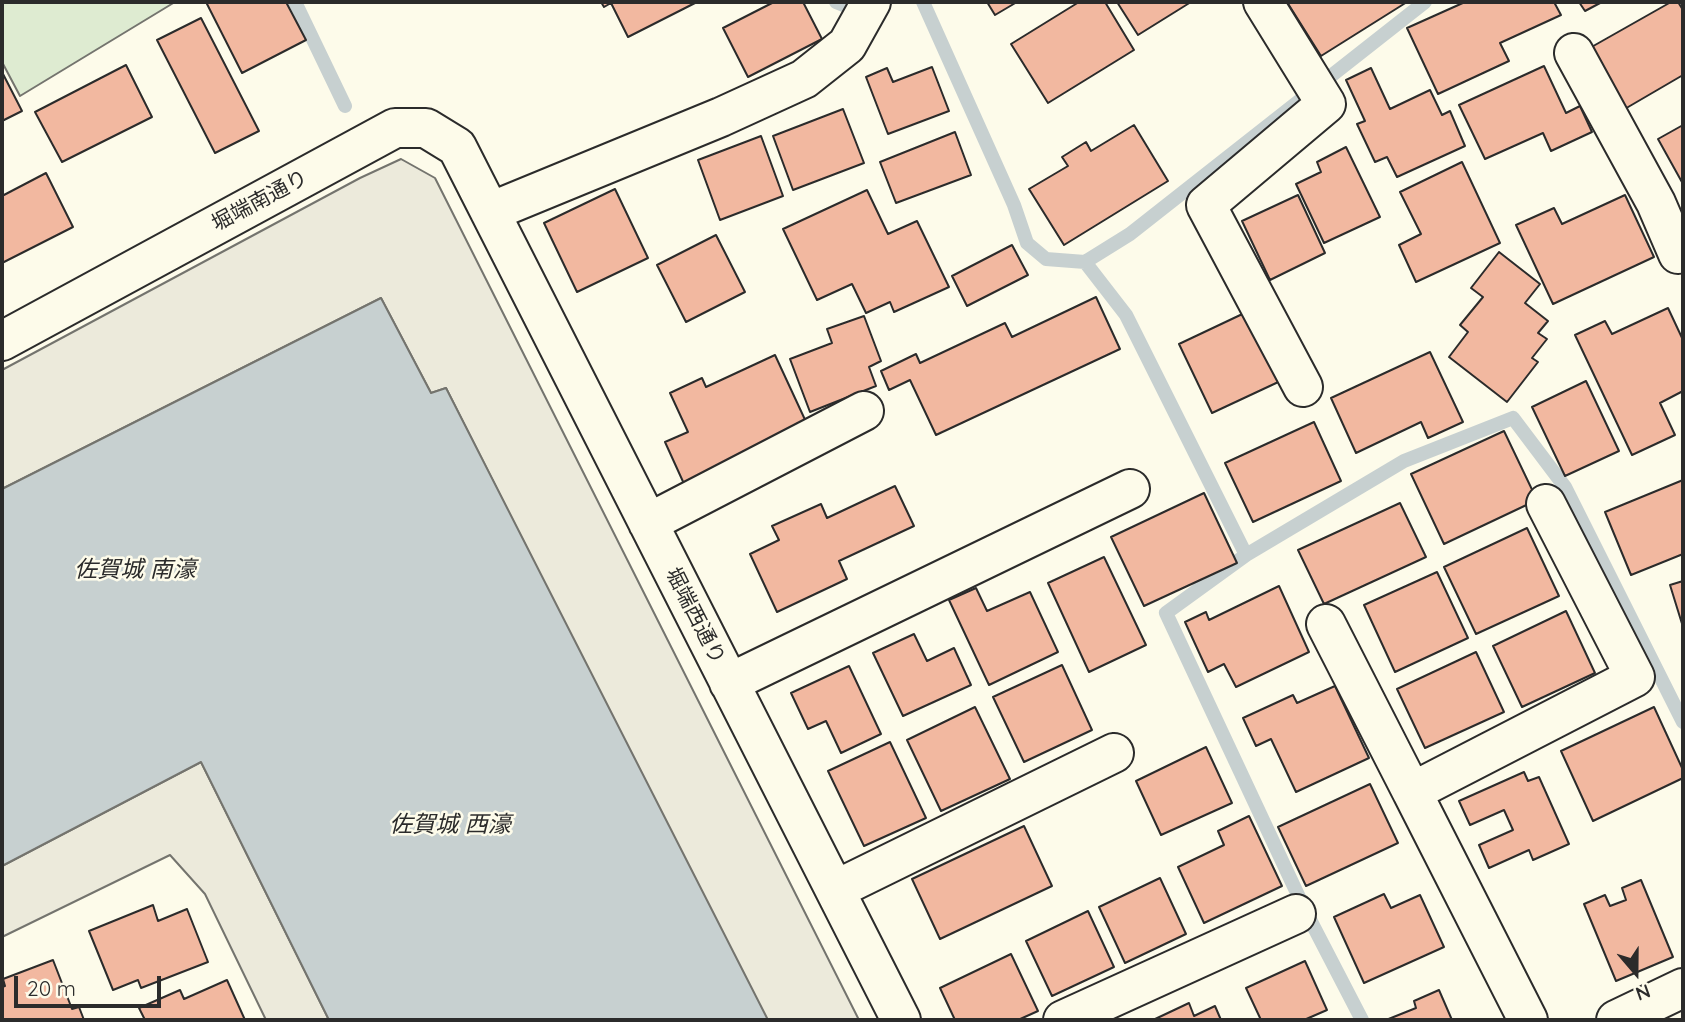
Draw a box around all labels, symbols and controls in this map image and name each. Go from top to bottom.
street label: 堀端南通り [208,165,312,237]
water label: 佐賀城 南濠 [74,556,196,584]
street label: 堀端西通り [660,564,730,668]
water label: 佐賀城 西濠 [389,811,511,839]
north arrow [1601,938,1671,1008]
scale bar [18,962,164,1006]
text: 20 m [27,975,76,1001]
text: N [1633,979,1654,1006]

